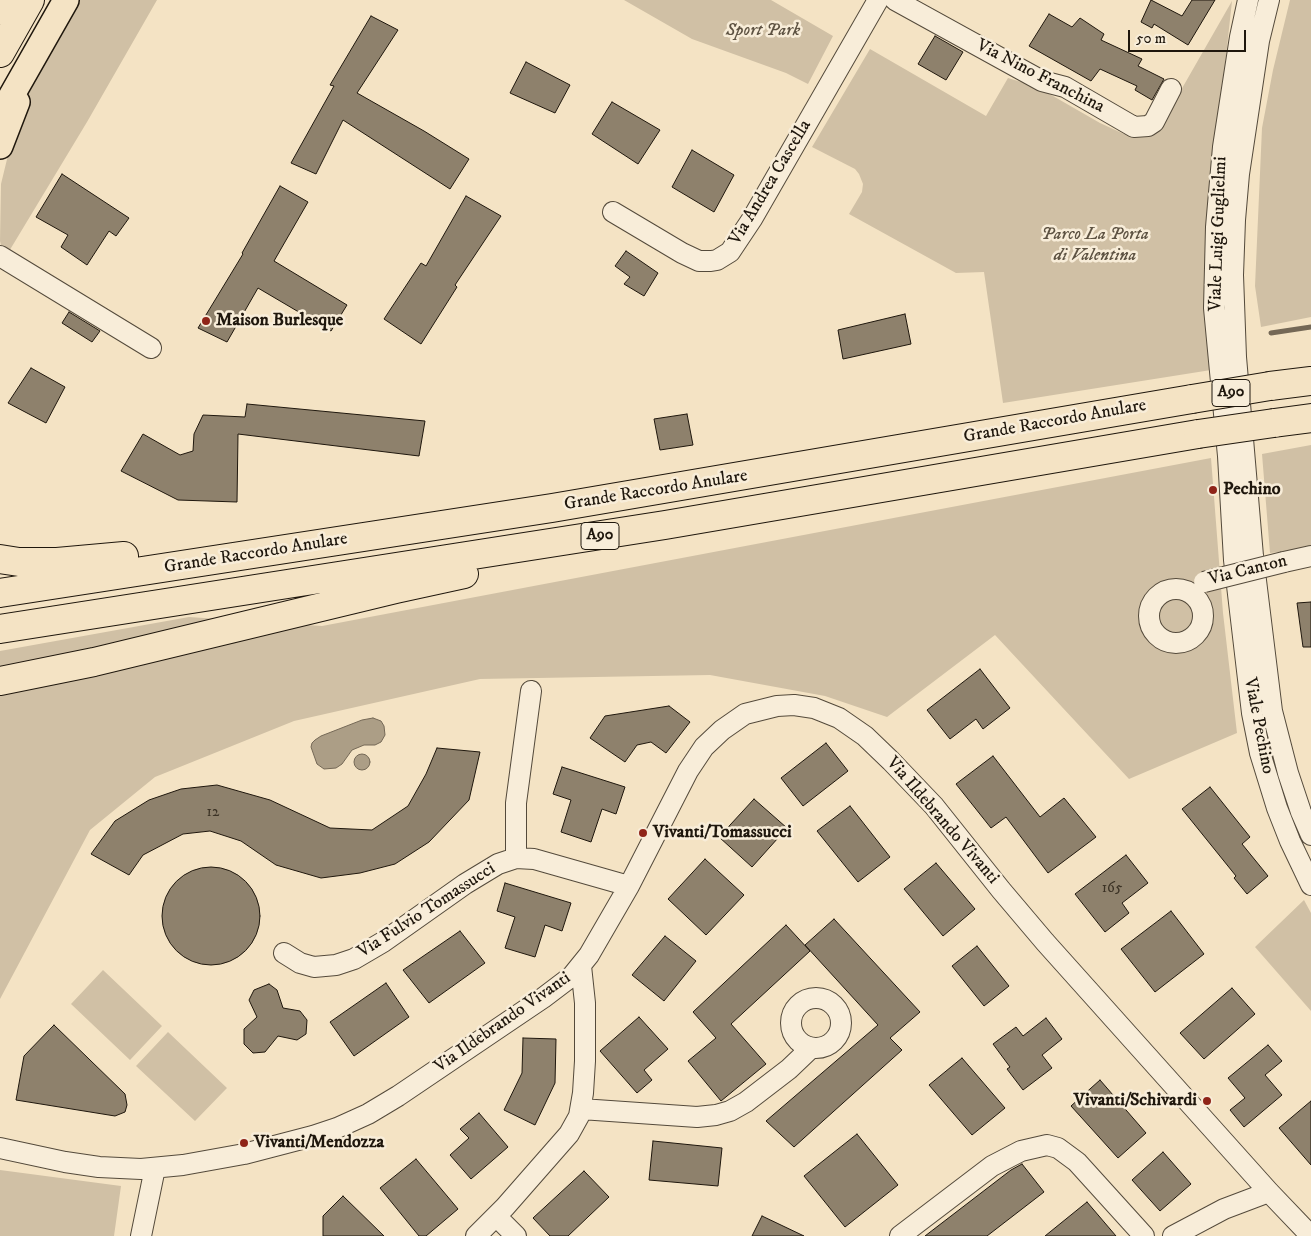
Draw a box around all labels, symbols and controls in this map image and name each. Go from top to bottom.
park label: Sport Park [726,20,800,42]
scale bar [1131,20,1248,52]
text: 50 m [1136,29,1166,48]
street label: Via Nino Franchina [972,35,1108,119]
street label: Via Andrea Cascella [725,117,817,249]
street label: Viale Luigi Guglielmi [1206,156,1232,312]
park label: Parco La Porta di Valentina [1041,224,1149,266]
place label: Maison Burlesque [216,310,343,332]
marker: Maison Burlesque [200,315,212,327]
road number: A90 [1212,379,1250,406]
street label: Grande Raccordo Anulare [962,395,1148,449]
street label: Grande Raccordo Anulare [563,466,749,516]
place label: Pechino [1223,479,1281,501]
marker: Pechino [1207,484,1219,496]
road number: A90 [581,522,619,550]
street label: Grande Raccordo Anulare [163,529,349,579]
street label: Via Canton [1206,551,1290,591]
street label: Viale Pechino [1238,676,1278,776]
street label: Via Ildebrando Vivanti [881,753,1003,889]
house number: 12 [207,804,219,822]
place label: Vivanti/Tomassucci [653,822,792,844]
marker: Vivanti/Tomassucci [637,827,649,839]
street label: Via Fulvio Tomassucci [354,858,500,964]
house number: 165 [1102,880,1122,898]
street label: Via Ildebrando Vivanti [431,968,575,1078]
place label: Vivanti/Schivardi [1074,1090,1197,1112]
marker: Vivanti/Schivardi [1201,1095,1213,1107]
place label: Vivanti/Mendozza [254,1132,384,1154]
marker: Vivanti/Mendozza [238,1137,250,1149]

